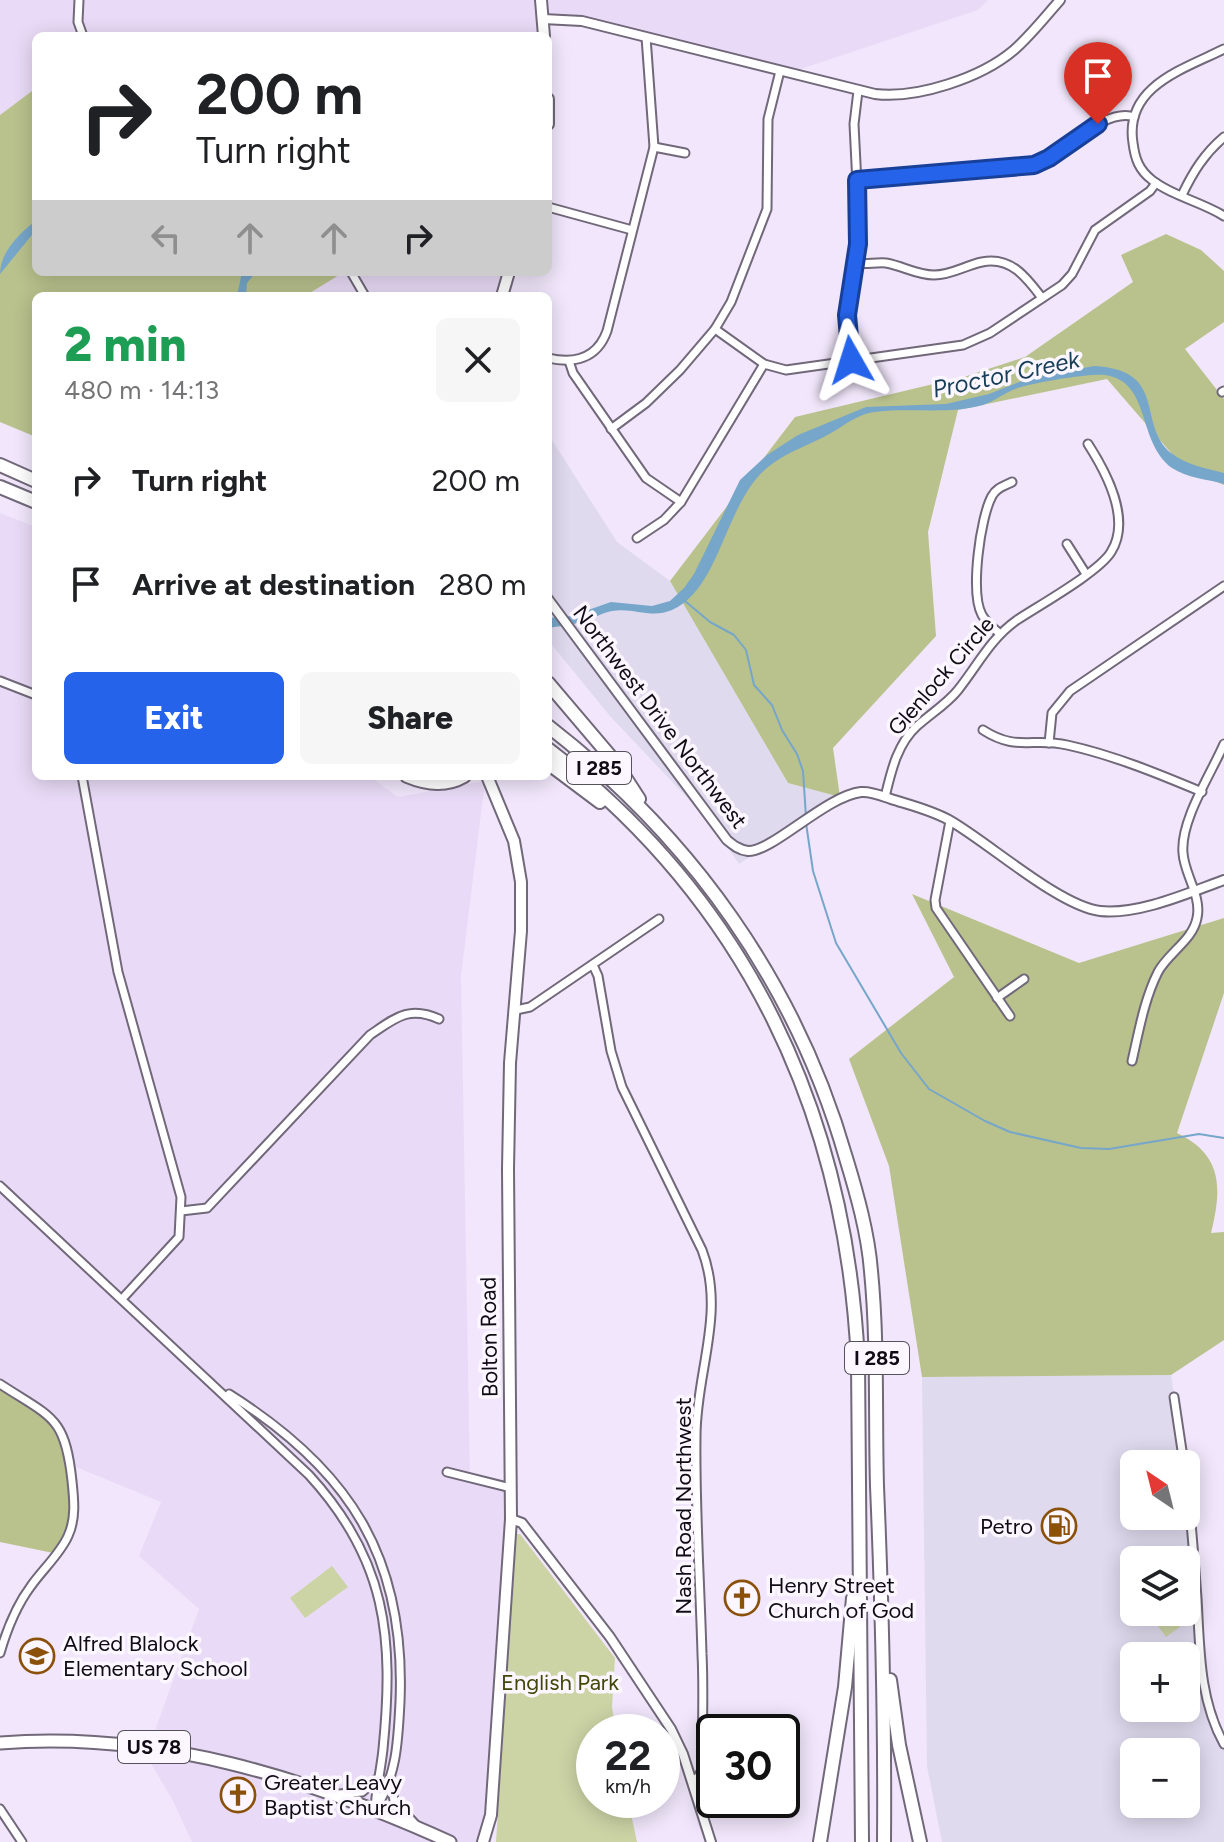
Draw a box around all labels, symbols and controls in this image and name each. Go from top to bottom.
pin [1064,42,1132,124]
icon: arrive [1076,54,1120,98]
text: 200 m [196,61,363,128]
icon: right [64,64,168,168]
text: Turn right [196,129,351,172]
icon: left [144,216,188,260]
icon: ahead [228,216,272,260]
icon: ahead [312,216,356,260]
icon: right [396,216,440,260]
text: 2 min [64,315,187,373]
button: close [436,318,520,402]
position arrow [809,318,893,402]
water label: Proctor Creek [930,344,1083,404]
text: 480 m · 14:13 [64,374,219,406]
icon: right [64,458,108,502]
text: Turn right [132,462,267,499]
text: 200 m [432,462,520,499]
icon: arrive [64,562,108,606]
text: Arrive at destination [132,566,415,603]
text: 280 m [439,566,526,603]
street label: Northwest Drive Northwest [567,600,753,834]
street label: Glenlock Circle [882,611,1000,741]
button: Exit [64,672,284,764]
button: Share [300,672,520,764]
road number: I 285 [567,752,631,784]
street label: Bolton Road [474,1277,504,1397]
road number: I 285 [845,1342,909,1374]
street label: Nash Road Northwest [670,1397,697,1615]
north arrow [1120,1450,1200,1530]
map controls [1120,1450,1200,1818]
fuel station icon: Petro [1040,1507,1078,1545]
place label: Petro [980,1513,1033,1540]
button: layers [1120,1546,1200,1626]
place label: Henry Street Church of God [768,1572,914,1624]
church icon: Henry Street Church of God [723,1579,761,1617]
place label: Alfred Blalock Elementary School [63,1630,248,1682]
school or university icon: Alfred Blalock Elementary School [18,1637,56,1675]
button: + [1120,1642,1200,1722]
park label: English Park [501,1669,619,1696]
speed limit sign: 30 [696,1714,800,1818]
road number: US 78 [118,1731,190,1763]
text: 22 [605,1732,651,1780]
button: − [1120,1738,1200,1818]
place label: Greater Leavy Baptist Church [264,1769,411,1821]
text: km/h [605,1774,651,1798]
church icon: Greater Leavy Baptist Church [219,1776,257,1814]

